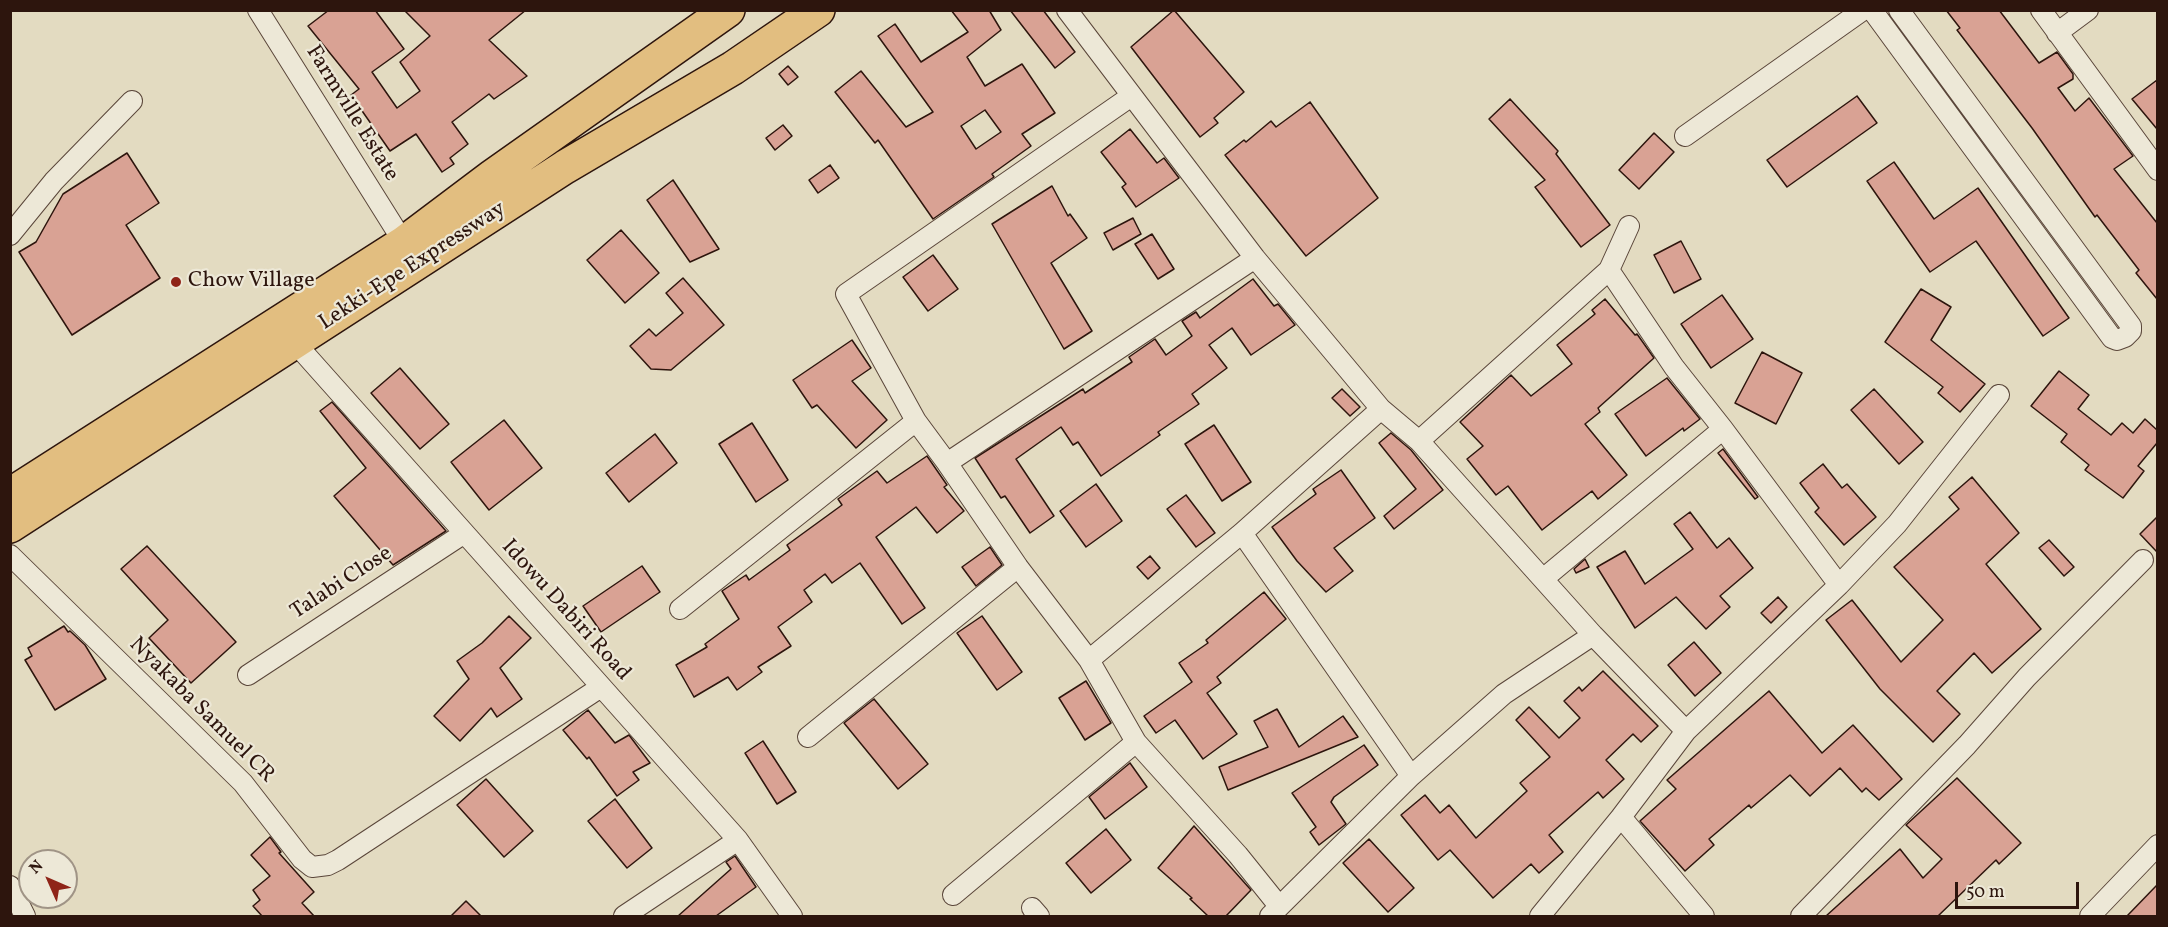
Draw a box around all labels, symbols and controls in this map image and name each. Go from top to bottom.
street label: Farmville Estate [299,41,403,187]
street label: Lekki-Epe Expressway [315,197,511,337]
place label: Chow Village [188,269,315,295]
marker: Chow Village [169,275,183,289]
street label: Idowu Dabiri Road [495,535,635,687]
street label: Talabi Close [286,541,398,627]
street label: Nyakaba Samuel CR [123,633,279,789]
north arrow [18,849,78,909]
text: N [25,856,49,880]
scale bar [1958,870,2082,908]
text: 50 m [1966,880,2005,905]

